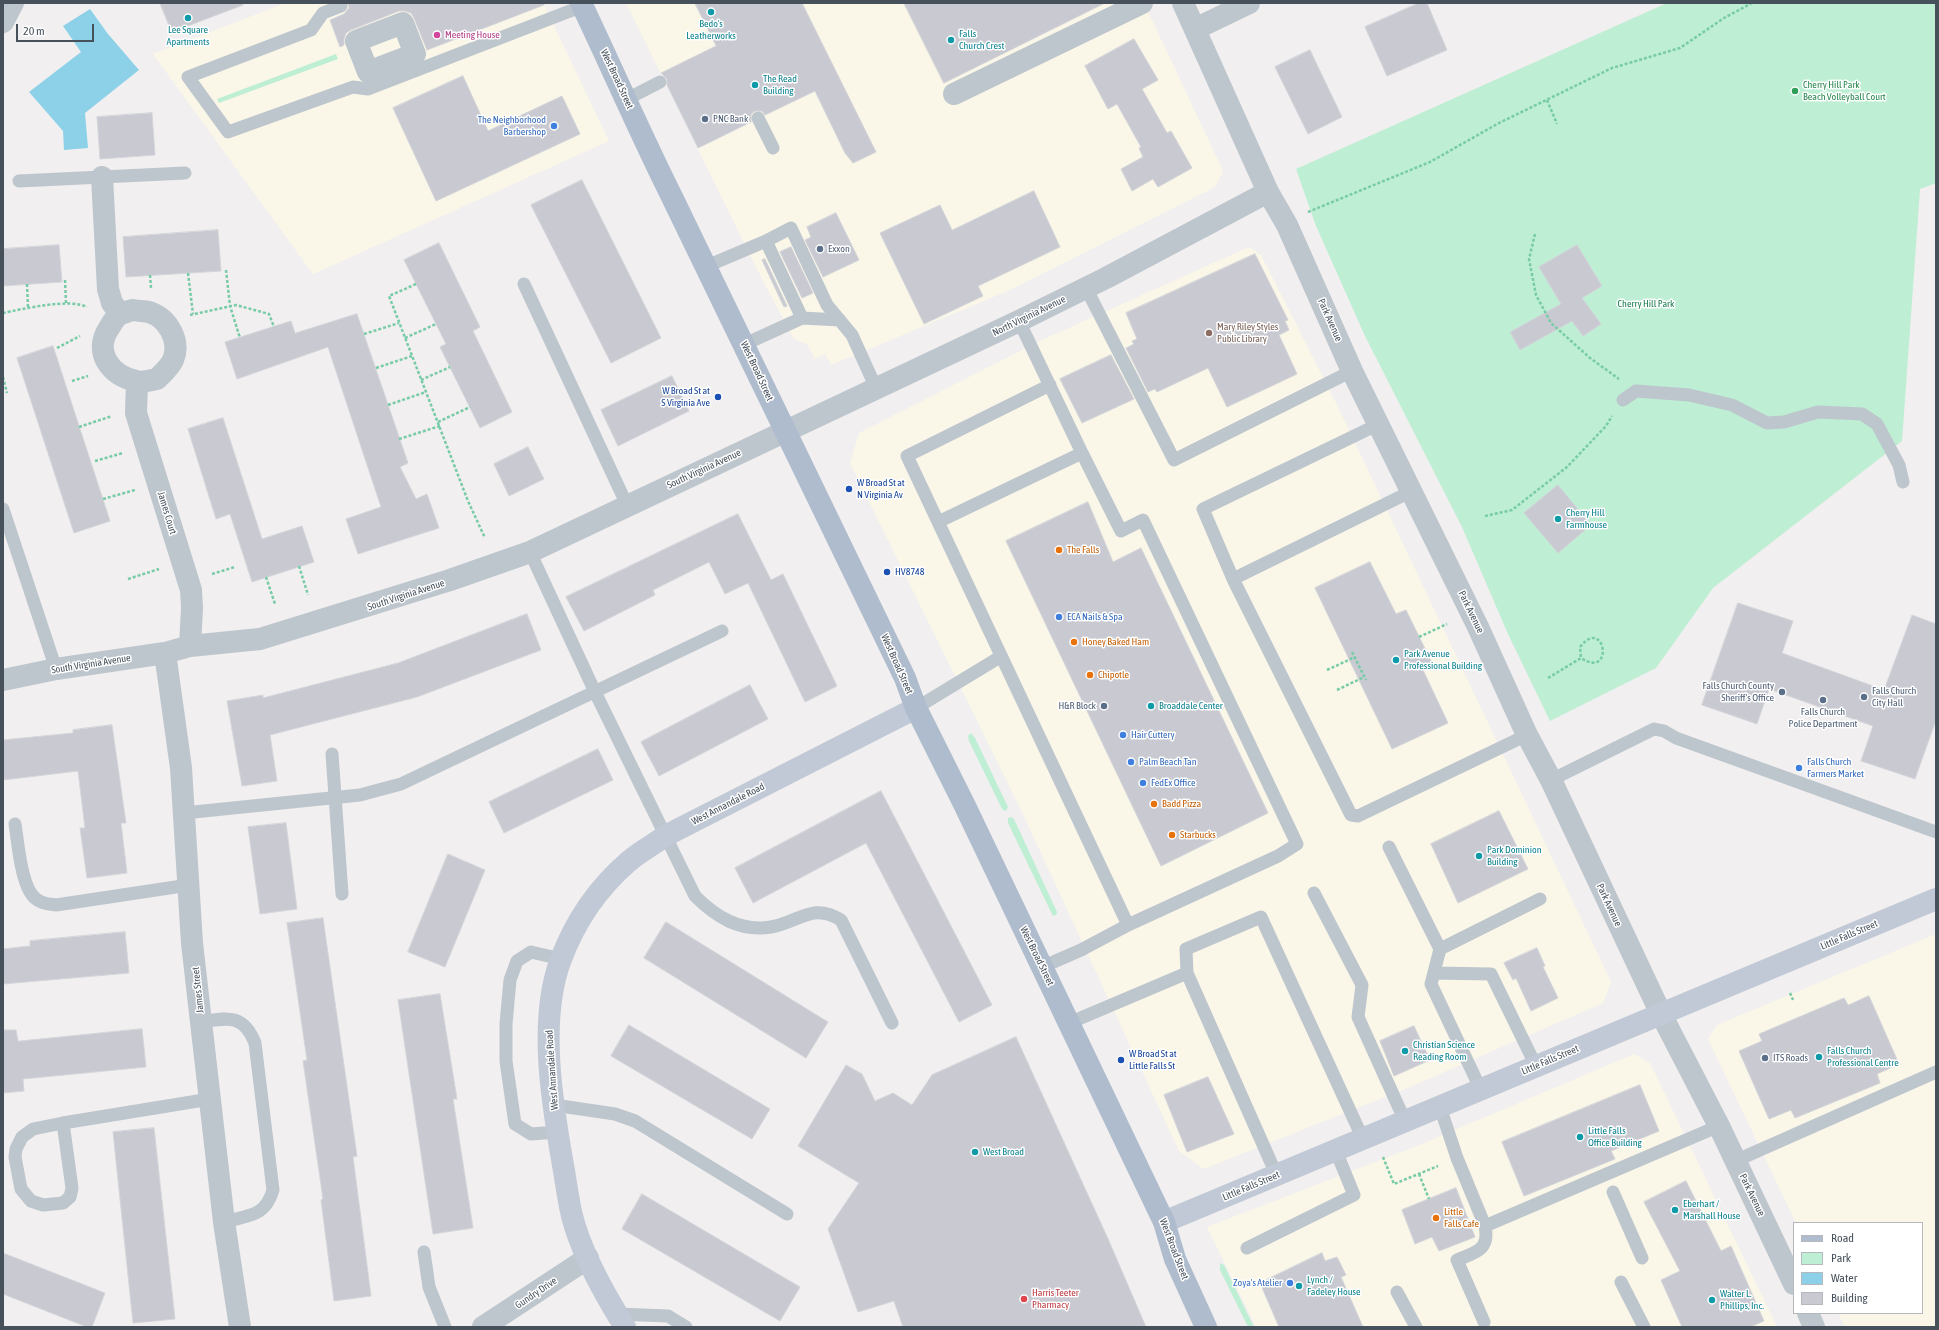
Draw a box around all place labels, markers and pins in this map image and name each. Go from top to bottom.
marker: Bedo's Leatherworks [706,7,716,17]
marker: Lee Square Apartments [183,13,193,23]
place label: Bedo's Leatherworks [686,18,736,42]
place label: Lee Square Apartments [166,24,210,48]
place label: Falls Church Crest [959,28,1004,52]
place label: Meeting House [445,29,500,41]
marker: Meeting House [432,30,442,40]
marker: Falls Church Crest [946,35,956,45]
place label: The Read Building [763,73,797,96]
place label: Cherry Hill Park Beach Volleyball Court [1803,79,1886,102]
marker: The Read Building [750,80,760,90]
marker: Cherry Hill Park Beach Volleyball Court [1790,86,1800,96]
place label: PNC Bank [713,113,748,125]
place label: The Neighborhood Barbershop [478,114,546,138]
marker: PNC Bank [700,114,710,124]
marker: The Neighborhood Barbershop [549,121,559,131]
place label: Exxon [828,243,850,255]
marker: Exxon [815,244,825,254]
place label: Mary Riley Styles Public Library [1217,321,1278,344]
marker: Mary Riley Styles Public Library [1204,328,1214,338]
place label: W Broad St at S Virginia Ave [661,385,710,408]
marker: W Broad St at S Virginia Ave [713,392,723,402]
place label: W Broad St at N Virginia Av [857,477,905,500]
marker: W Broad St at N Virginia Av [844,484,854,494]
place label: Cherry Hill Farmhouse [1566,507,1607,530]
marker: Cherry Hill Farmhouse [1553,514,1563,524]
place label: The Falls [1067,544,1099,556]
marker: The Falls [1054,545,1064,555]
place label: HV8748 [895,566,925,578]
marker: HV8748 [882,567,892,577]
place label: ECA Nails & Spa [1067,611,1123,623]
marker: ECA Nails & Spa [1054,612,1064,622]
place label: Honey Baked Ham [1082,636,1149,648]
marker: Honey Baked Ham [1069,637,1079,647]
place label: Park Avenue Professional Building [1404,648,1482,672]
marker: Park Avenue Professional Building [1391,655,1401,665]
place label: Chipotle [1098,669,1129,681]
marker: Chipotle [1085,670,1095,680]
place label: Falls Church County Sheriff's Office [1702,680,1774,704]
place label: Falls Church City Hall [1872,685,1916,708]
marker: Falls Church County Sheriff's Office [1777,687,1787,697]
marker: Falls Church City Hall [1859,692,1869,702]
marker: Falls Church Police Department [1818,695,1828,705]
place label: H&R Block [1059,700,1096,712]
place label: Broaddale Center [1159,700,1223,712]
marker: H&R Block [1099,701,1109,711]
marker: Broaddale Center [1146,701,1156,711]
place label: Falls Church Police Department [1789,706,1857,730]
place label: Hair Cuttery [1131,729,1175,741]
marker: Hair Cuttery [1118,730,1128,740]
place label: Palm Beach Tan [1139,756,1197,768]
place label: Falls Church Farmers Market [1807,756,1864,780]
marker: Palm Beach Tan [1126,757,1136,767]
marker: Falls Church Farmers Market [1794,763,1804,773]
place label: FedEx Office [1151,777,1196,789]
marker: FedEx Office [1138,778,1148,788]
place label: Badd Pizza [1162,798,1201,810]
marker: Badd Pizza [1149,799,1159,809]
place label: Starbucks [1180,829,1216,841]
marker: Starbucks [1167,830,1177,840]
place label: Park Dominion Building [1487,844,1542,868]
marker: Park Dominion Building [1474,851,1484,861]
place label: Christian Science Reading Room [1413,1039,1475,1062]
place label: Falls Church Professional Centre [1827,1045,1899,1068]
marker: Christian Science Reading Room [1400,1046,1410,1056]
place label: W Broad St at Little Falls St [1129,1048,1177,1072]
place label: ITS Roads [1773,1052,1808,1064]
marker: Falls Church Professional Centre [1814,1052,1824,1062]
marker: ITS Roads [1760,1053,1770,1063]
marker: W Broad St at Little Falls St [1116,1055,1126,1065]
place label: Little Falls Office Building [1588,1125,1642,1148]
marker: Little Falls Office Building [1575,1132,1585,1142]
place label: West Broad [983,1146,1024,1158]
marker: West Broad [970,1147,980,1157]
place label: Eberhart / Marshall House [1683,1198,1740,1222]
marker: Eberhart / Marshall House [1670,1205,1680,1215]
place label: Little Falls Cafe [1444,1206,1479,1230]
marker: Little Falls Cafe [1431,1213,1441,1223]
place label: Lynch / Fadeley House [1307,1274,1361,1298]
place label: Zoya's Atelier [1233,1277,1282,1289]
marker: Zoya's Atelier [1285,1278,1295,1288]
marker: Lynch / Fadeley House [1294,1281,1304,1291]
place label: Harris Teeter Pharmacy [1032,1287,1079,1310]
place label: Walter L. Phillips, Inc. [1720,1288,1764,1312]
marker: Harris Teeter Pharmacy [1019,1294,1029,1304]
marker: Walter L. Phillips, Inc. [1707,1295,1717,1305]

